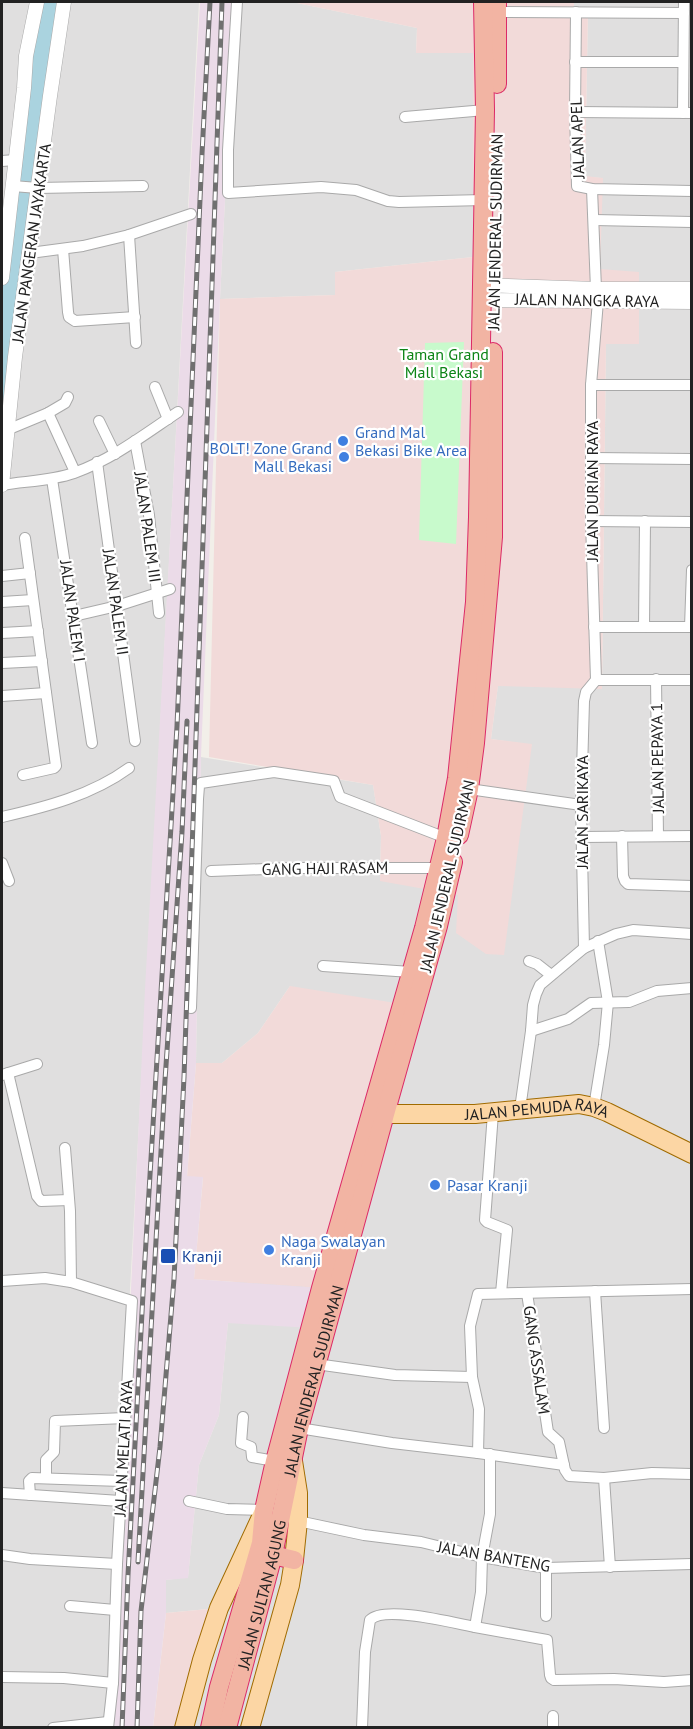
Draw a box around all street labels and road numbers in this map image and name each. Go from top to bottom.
street label: JALAN APEL [566,97,588,180]
street label: JALAN JENDERAL SUDIRMAN [483,134,507,331]
street label: JALAN PANGERAN JAYAKARTA [7,141,55,345]
street label: JALAN NANGKA RAYA [514,289,660,311]
street label: JALAN DURIAN RAYA [582,420,602,562]
street label: JALAN PALEM III [130,469,166,584]
street label: JALAN PALEM II [99,547,133,656]
street label: JALAN PALEM I [56,558,90,663]
street label: JALAN PEPAYA 1 [646,703,668,814]
street label: JALAN SARIKAYA [572,755,592,870]
street label: JALAN JENDERAL SUDIRMAN [415,778,479,975]
street label: GANG HAJI RASAM [262,857,388,879]
street label: JALAN PEMUDA RAYA [464,1093,613,1124]
street label: JALAN JENDERAL SUDIRMAN [279,1283,348,1479]
street label: GANG ASSALAM [519,1304,555,1416]
street label: JALAN MELATI RAYA [109,1378,137,1518]
street label: JALAN SULTAN AGUNG [233,1518,290,1672]
street label: JALAN BANTENG [435,1536,552,1576]

